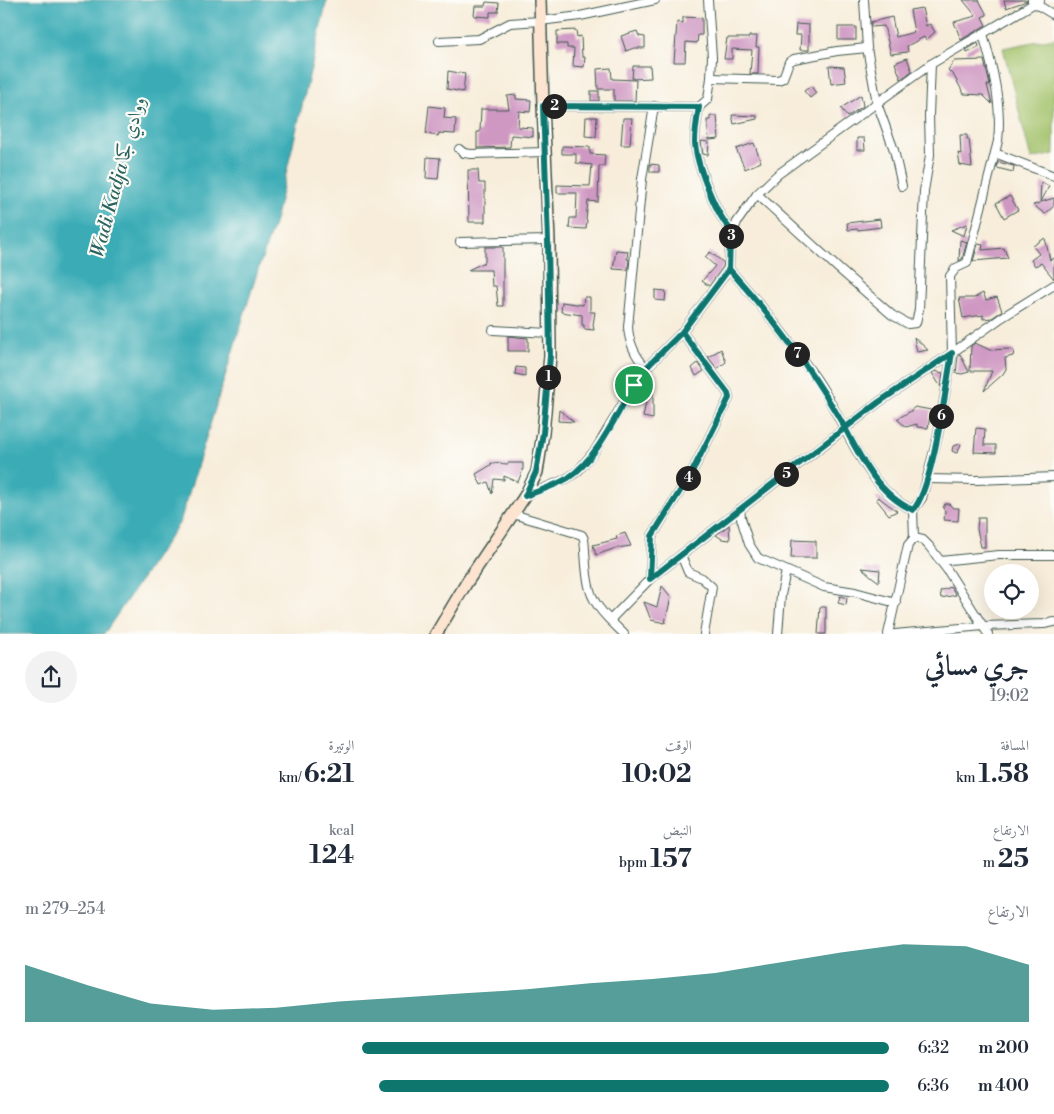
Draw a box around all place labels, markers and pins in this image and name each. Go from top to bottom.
pin: 2 [542,94,566,118]
pin: 3 [718,224,744,248]
pin: 7 [784,342,810,366]
pin: 1 [536,364,560,390]
pin [613,364,655,406]
pin: 6 [928,404,954,428]
pin: 5 [774,462,798,486]
pin: 4 [676,466,700,490]

